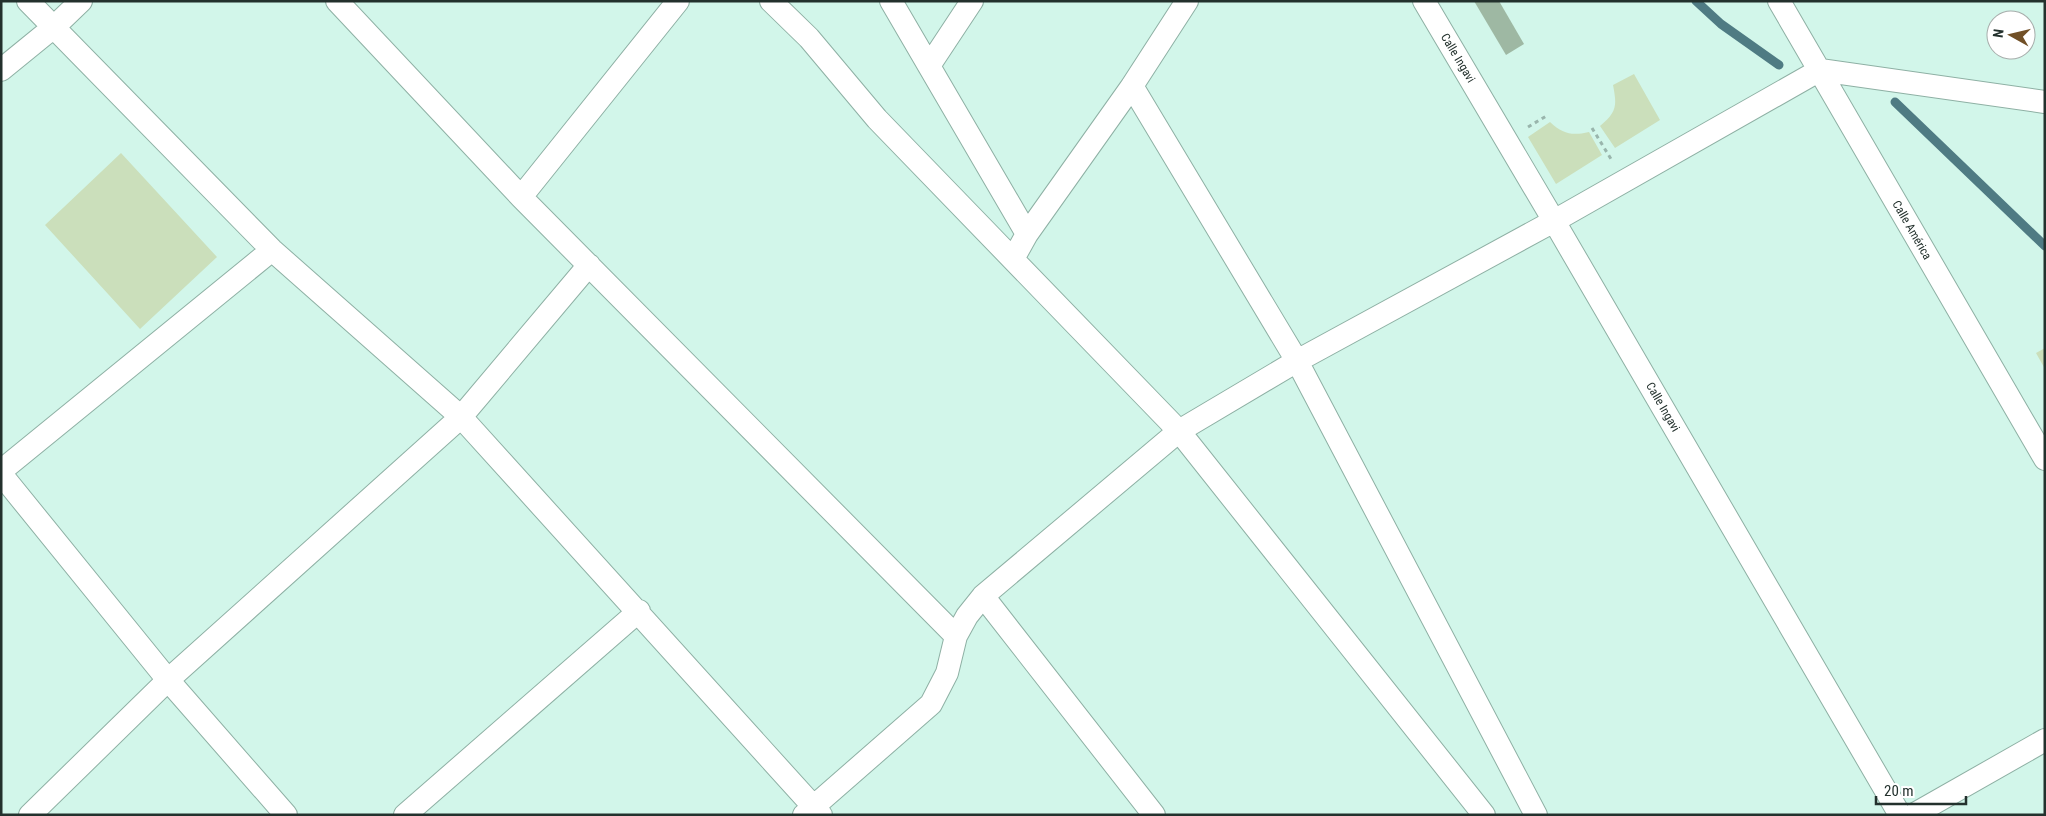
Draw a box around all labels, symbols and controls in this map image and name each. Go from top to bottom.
north arrow [1986,10,2036,60]
text: N [1990,28,2007,39]
street label: Calle Ingavi [1438,31,1478,85]
street label: Calle América [1890,198,1935,262]
street label: Calle Ingavi [1643,380,1683,434]
scale bar [1876,774,1966,806]
text: 20 m [1884,782,1914,800]

